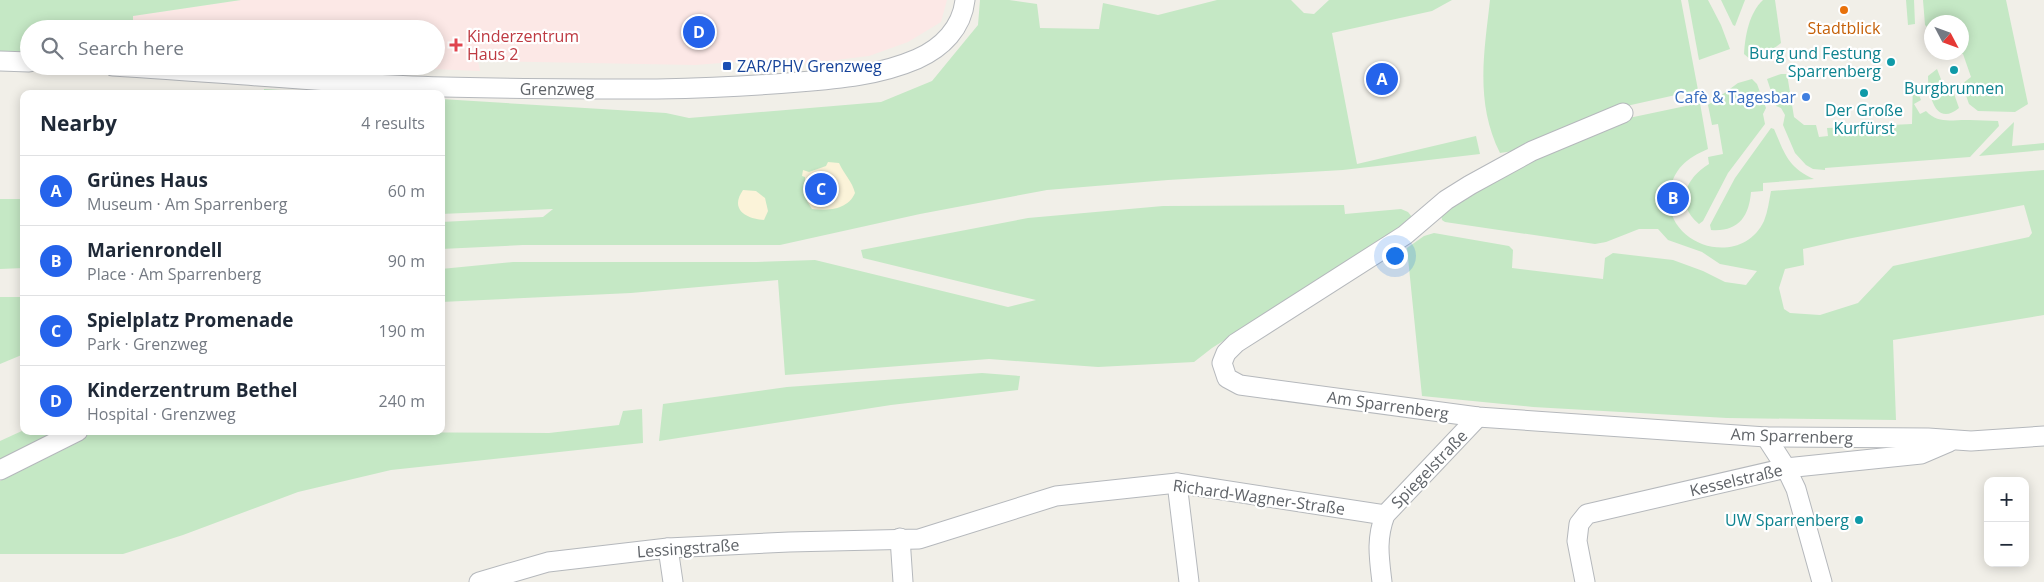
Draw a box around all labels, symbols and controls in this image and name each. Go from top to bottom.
marker: Stadtblick [1838,4,1850,16]
pin: D [683,13,715,51]
north arrow [1924,15,1969,60]
place label: Stadtblick [1808,17,1881,39]
search box [20,20,445,75]
place label: Kinderzentrum Haus 2 [467,25,579,65]
icon: search [38,34,66,62]
text: Search here [78,35,184,61]
marker: Kinderzentrum Haus 2 [449,38,463,52]
place label: Burg und Festung Sparrenberg [1749,42,1881,82]
place label: ZAR/PHV Grenzweg [737,55,882,77]
marker: Burg und Festung Sparrenberg [1885,56,1897,68]
marker: ZAR/PHV Grenzweg [721,60,733,72]
pin: A [1366,60,1398,98]
marker: Burgbrunnen [1948,64,1960,76]
place label: Burgbrunnen [1904,77,2004,99]
street label: Grenzweg [520,78,595,100]
place label: Cafè & Tagesbar [1674,86,1796,108]
marker: Der Große Kurfürst [1858,87,1870,99]
marker: Cafè & Tagesbar [1800,91,1812,103]
place label: Der Große Kurfürst [1825,99,1903,139]
text: Nearby [40,109,117,137]
text: 4 results [361,112,425,134]
text: Grünes Haus [87,167,208,193]
pin: C [805,170,837,208]
pin: B [1657,179,1689,217]
text: A [50,180,62,202]
text: 60 m [388,180,425,202]
text: Museum · Am Sparrenberg [87,193,287,215]
text: Marienrondell [87,237,222,263]
your location [1382,243,1408,269]
text: B [51,250,61,272]
text: 90 m [388,250,425,272]
text: Place · Am Sparrenberg [87,263,261,285]
text: Spielplatz Promenade [87,307,293,333]
text: C [51,320,61,342]
text: 190 m [379,320,425,342]
text: Park · Grenzweg [87,333,208,355]
text: Kinderzentrum Bethel [87,377,297,403]
street label: Am Sparrenberg [1326,386,1450,424]
text: D [50,390,62,412]
text: 240 m [379,390,425,412]
text: Hospital · Grenzweg [87,403,236,425]
street label: Am Sparrenberg [1730,423,1854,449]
street label: Spiegelstraße [1386,425,1472,513]
street label: Kesselstraße [1687,459,1785,501]
street label: Richard-Wagner-Straße [1172,474,1346,520]
map controls [1984,477,2029,567]
button: + [1984,477,2029,522]
place label: UW Sparrenberg [1725,509,1849,531]
marker: UW Sparrenberg [1853,514,1865,526]
button: − [1984,522,2029,567]
street label: Lessingstraße [636,533,740,563]

